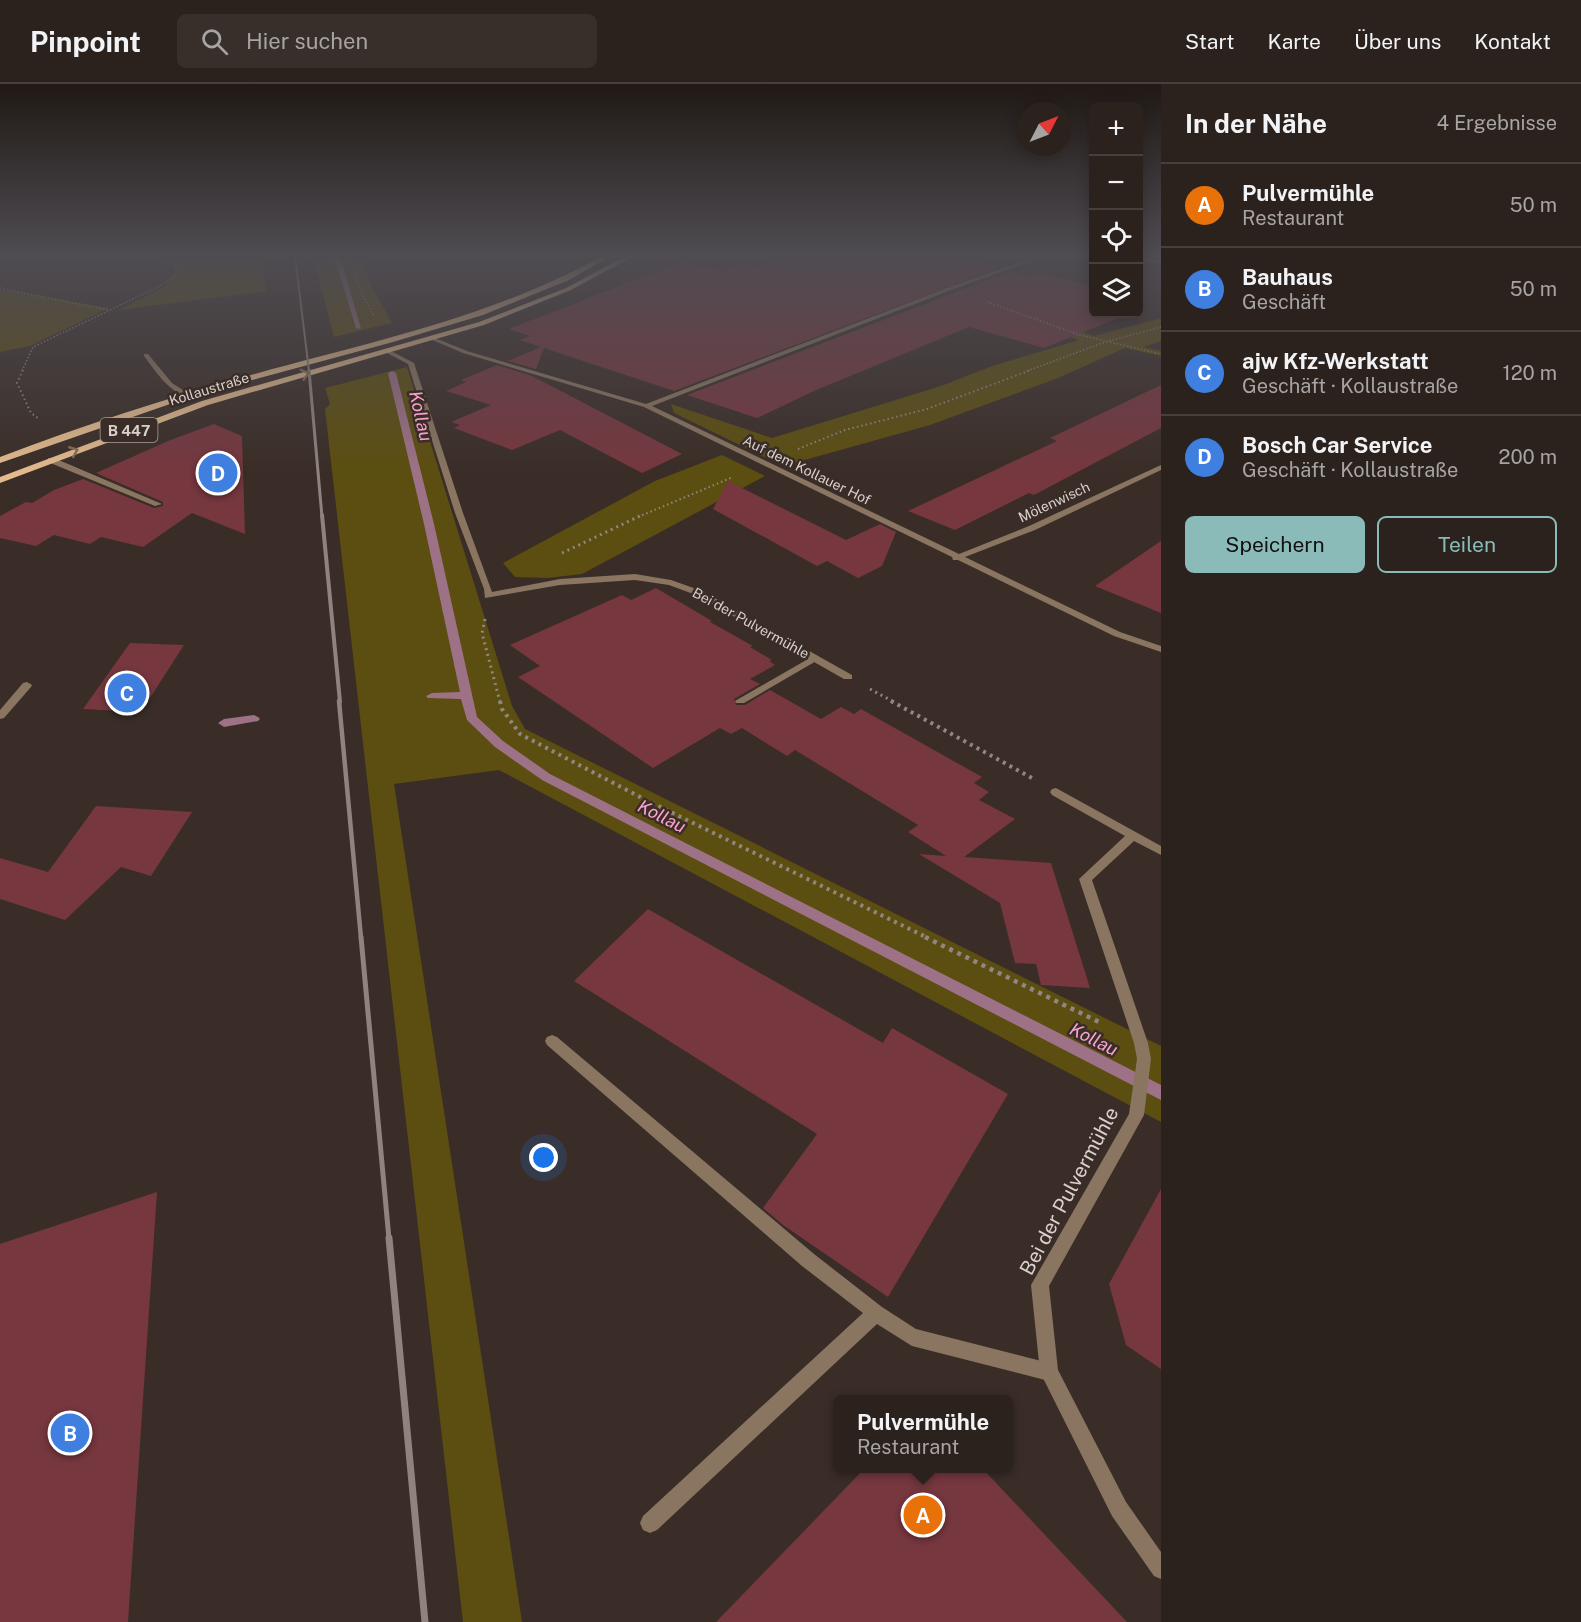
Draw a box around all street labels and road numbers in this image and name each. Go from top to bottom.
street label: Kollaustraße [167,369,251,409]
road number: B 447 [100,418,158,442]
street label: Auf dem Kollauer Hof [740,432,874,508]
street label: Mölenwisch [1016,478,1092,526]
street label: Bei der Pulvermühle [690,584,812,662]
street label: Bei der Pulvermühle [1015,1103,1123,1279]

